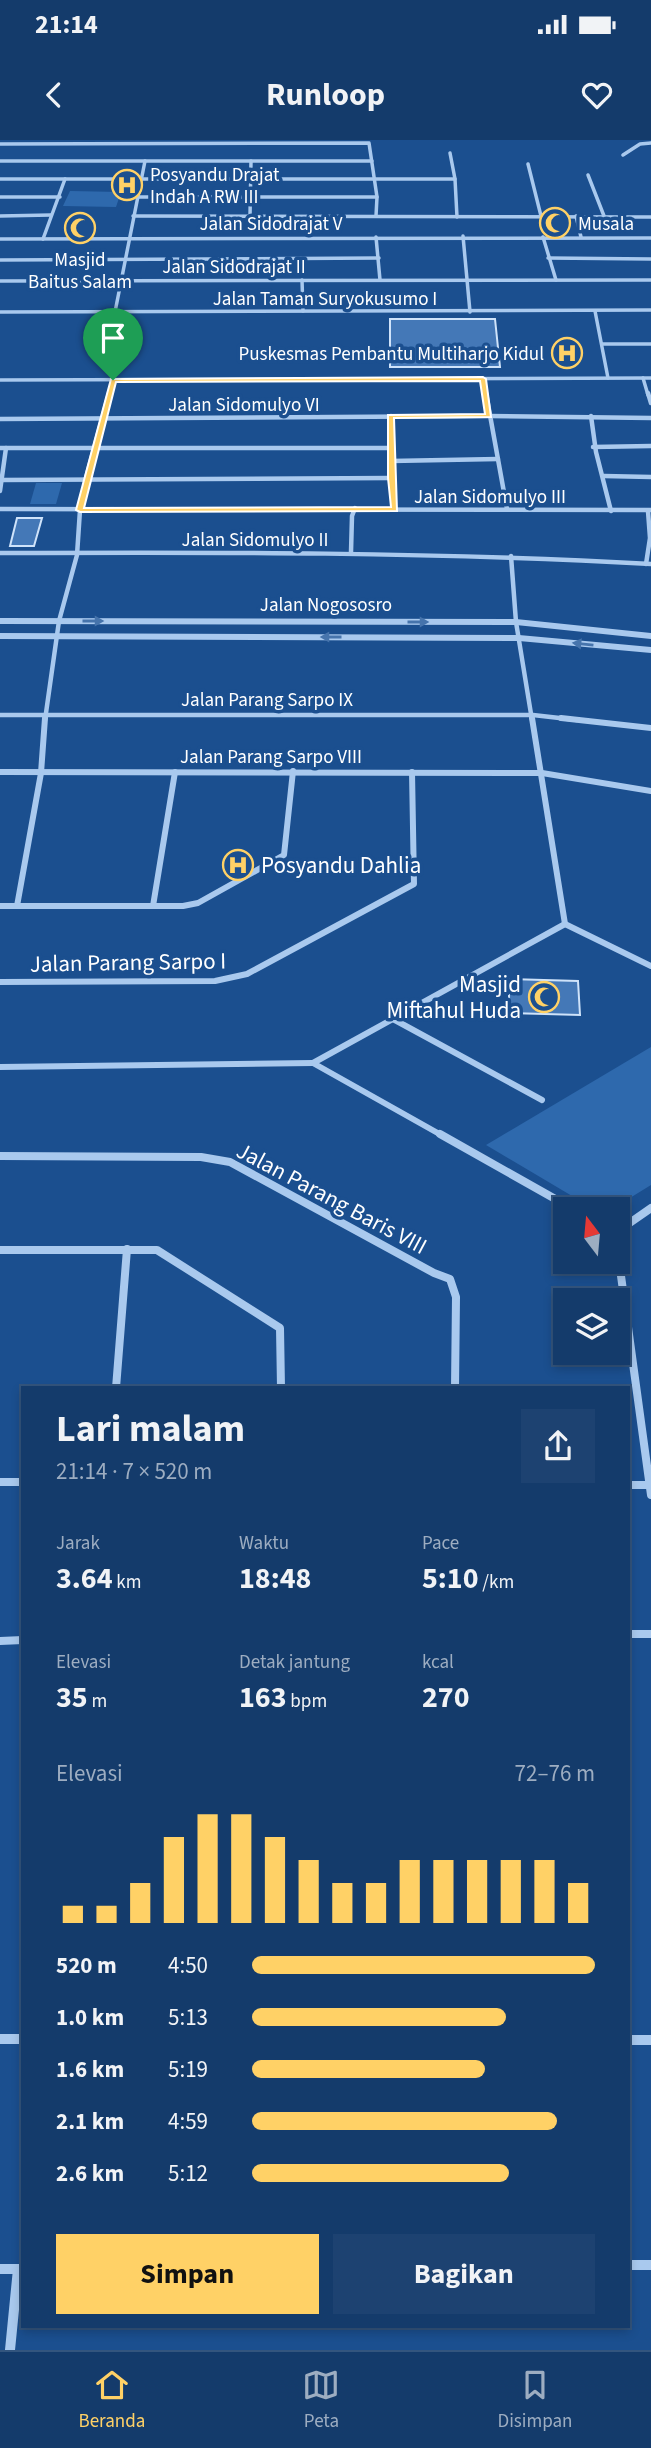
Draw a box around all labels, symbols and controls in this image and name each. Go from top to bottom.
text: 21:14 [35,6,98,43]
text: Runloop [266,72,385,118]
icon: back [35,76,73,114]
icon: heart [578,76,616,114]
place label: Posyandu Drajat Indah A RW III [150,162,280,211]
hospital icon: Posyandu Drajat Indah A RW III [110,168,144,202]
mosque icon: Musala [538,206,572,240]
mosque icon: Masjid Baitus Salam [63,211,97,245]
street label: Jalan Sidodrajat V [199,211,343,238]
place label: Musala [578,211,634,238]
place label: Masjid Baitus Salam [28,247,132,296]
street label: Jalan Sidodrajat II [162,254,306,281]
street label: Jalan Taman Suryokusumo I [213,286,437,313]
pin [83,308,143,380]
icon: arrive [94,319,132,357]
hospital icon: Puskesmas Pembantu Multiharjo Kidul [550,336,584,370]
place label: Puskesmas Pembantu Multiharjo Kidul [238,341,544,368]
street label: Jalan Sidomulyo VI [168,392,320,419]
street label: Jalan Sidomulyo III [414,484,566,511]
street label: Jalan Sidomulyo II [182,527,328,554]
street label: Jalan Nogososro [260,592,392,619]
one-way arrow [82,615,104,627]
one-way arrow [407,616,429,628]
one-way arrow [320,631,342,643]
one-way arrow [572,638,594,649]
street label: Jalan Parang Sarpo IX [181,687,353,714]
street label: Jalan Parang Sarpo VIII [180,744,362,771]
hospital icon: Posyandu Dahlia [221,848,255,882]
place label: Posyandu Dahlia [261,849,421,882]
street label: Jalan Parang Sarpo I [30,944,226,981]
place label: Masjid Miftahul Huda [387,968,521,1027]
mosque icon: Masjid Miftahul Huda [527,980,561,1014]
street label: Jalan Parang Baris VIII [231,1134,433,1263]
north arrow [553,1197,630,1274]
map controls [553,1197,630,1365]
button: layers [553,1288,630,1365]
text: Lari malam [56,1402,245,1456]
button: share [521,1409,595,1483]
text: 21:14 · 7 × 520 m [56,1455,212,1488]
text: Jarak [56,1530,100,1557]
text: Waktu [239,1530,289,1557]
text: Pace [422,1530,459,1557]
text: 3.64 [56,1557,113,1600]
text: 18:48 [239,1557,311,1600]
text: 5:10 [422,1557,479,1600]
text: km [113,1569,142,1596]
text: /km [479,1569,514,1596]
text: Elevasi [56,1649,111,1676]
text: Detak jantung [239,1649,350,1676]
text: kcal [422,1649,454,1676]
text: 35 [56,1676,88,1719]
text: 163 [239,1676,287,1719]
text: 270 [422,1676,470,1719]
text: m [88,1688,107,1715]
text: bpm [287,1688,327,1715]
text: Elevasi [56,1757,123,1790]
text: 72–76 m [515,1757,595,1790]
text: 520 m [56,1949,117,1982]
text: 4:50 [168,1949,208,1982]
text: 1.0 km [56,2001,124,2034]
text: 5:13 [168,2001,208,2034]
text: 1.6 km [56,2053,124,2086]
text: 5:19 [168,2053,208,2086]
text: 2.1 km [56,2105,124,2138]
text: 4:59 [168,2105,208,2138]
text: 2.6 km [56,2157,124,2190]
text: 5:12 [168,2157,208,2190]
button: Simpan [56,2234,319,2314]
button: Bagikan [333,2234,595,2314]
tab: Beranda [79,2366,145,2435]
tab: Peta [302,2366,340,2435]
tab: Disimpan [497,2366,572,2435]

